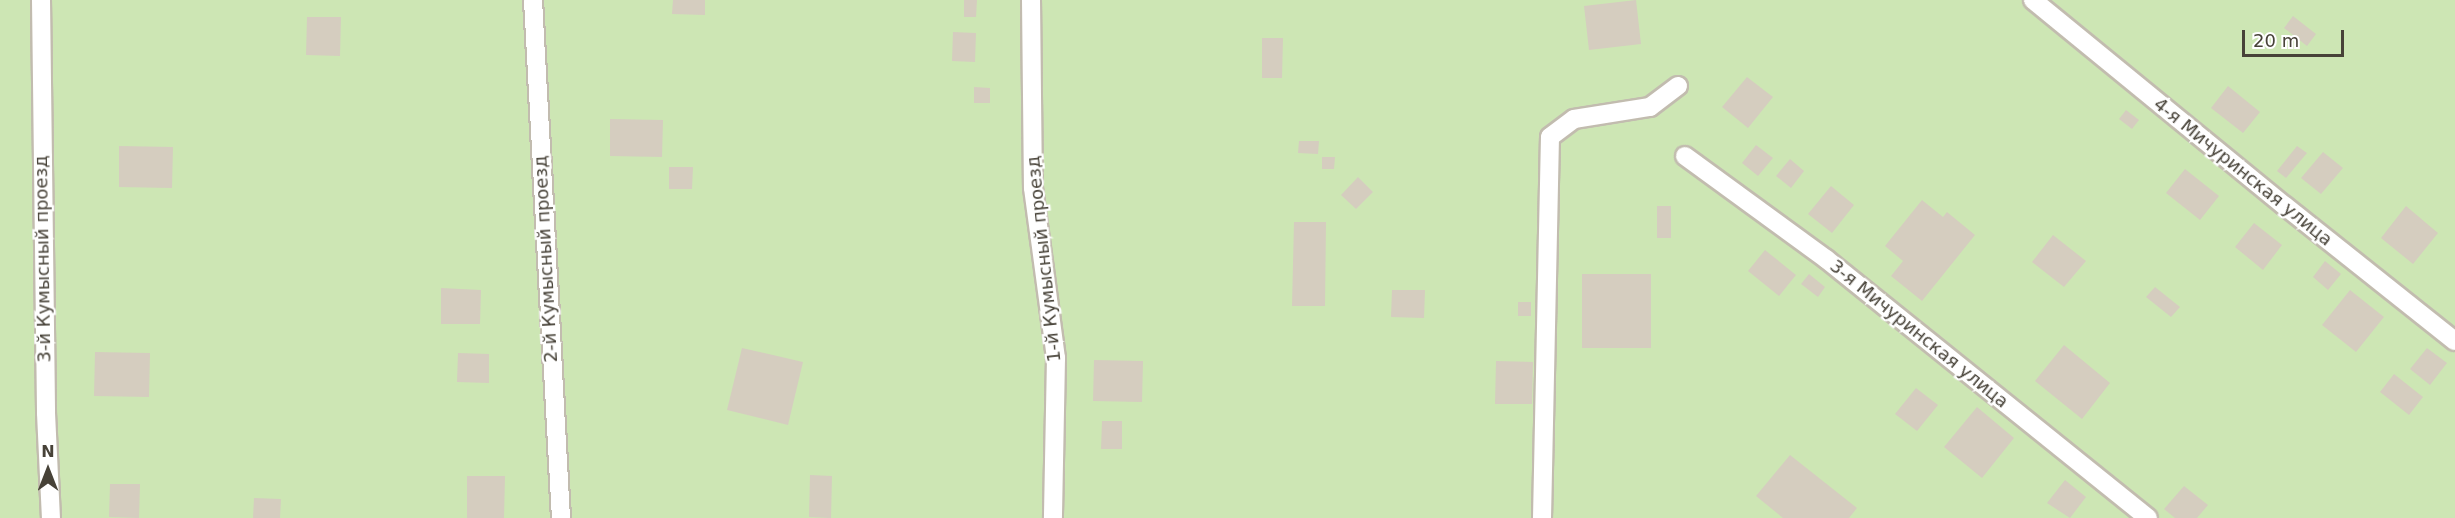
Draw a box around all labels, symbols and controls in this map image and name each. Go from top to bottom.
scale bar [2245,18,2347,56]
text: 20 m [2253,30,2299,51]
street label: 4-я Мичуринская улица [2149,93,2337,251]
street label: 3-й Кумысный проезд [30,155,56,363]
street label: 2-й Кумысный проезд [530,155,562,363]
street label: 1-й Кумысный проезд [1022,155,1066,363]
street label: 3-я Мичуринская улица [1825,255,2013,413]
north arrow [18,440,78,500]
text: N [41,442,55,461]

